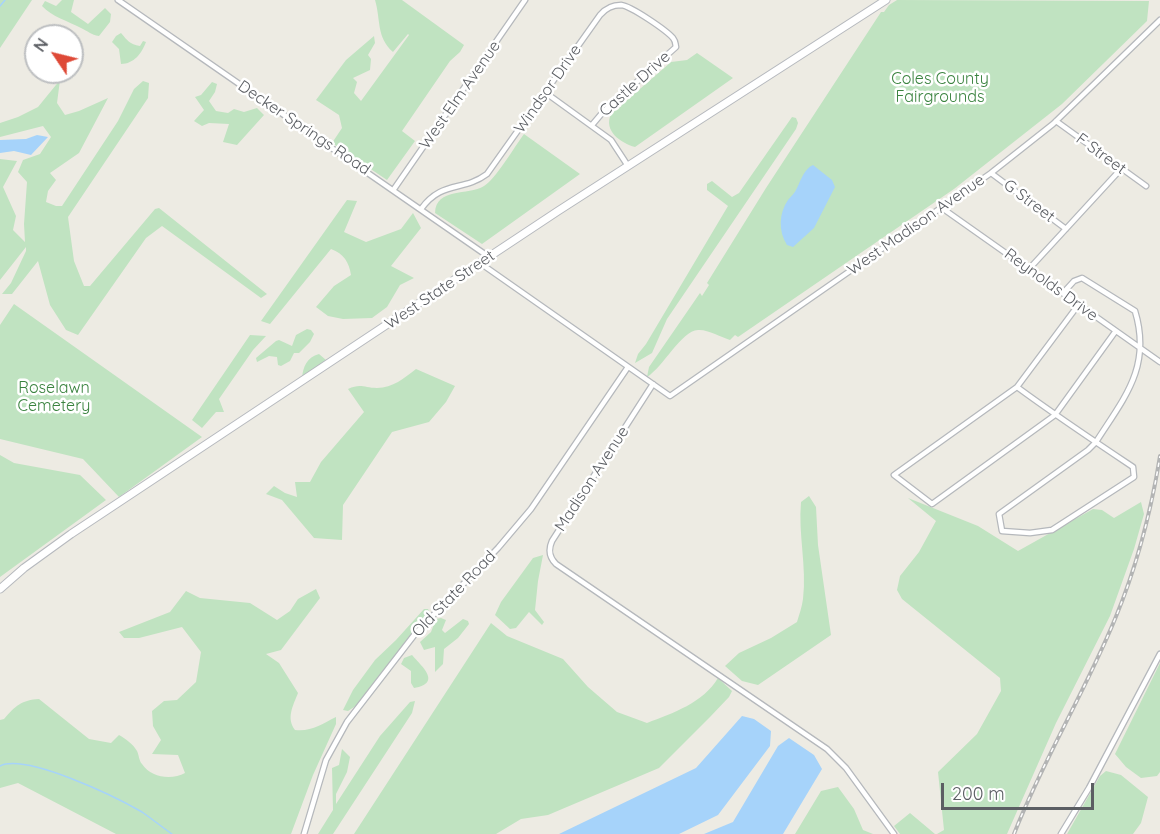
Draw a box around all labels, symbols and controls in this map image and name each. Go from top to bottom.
north arrow [24,24,84,84]
text: N [29,34,52,55]
street label: West Elm Avenue [415,37,505,153]
street label: Windsor Drive [510,41,586,137]
street label: Castle Drive [596,47,674,121]
park label: Coles County Fairgrounds [891,69,989,107]
street label: Decker Springs Road [234,77,374,179]
street label: F Street [1072,129,1130,179]
street label: West Madison Avenue [844,170,988,280]
street label: G Street [1000,176,1058,226]
street label: Reynolds Drive [1000,245,1102,325]
street label: West State Street [382,246,498,334]
park label: Roselawn Cemetery [18,378,90,416]
street label: Madison Avenue [551,423,633,535]
street label: Old State Road [408,547,500,641]
scale bar [944,771,1097,809]
text: 200 m [952,782,1005,805]

